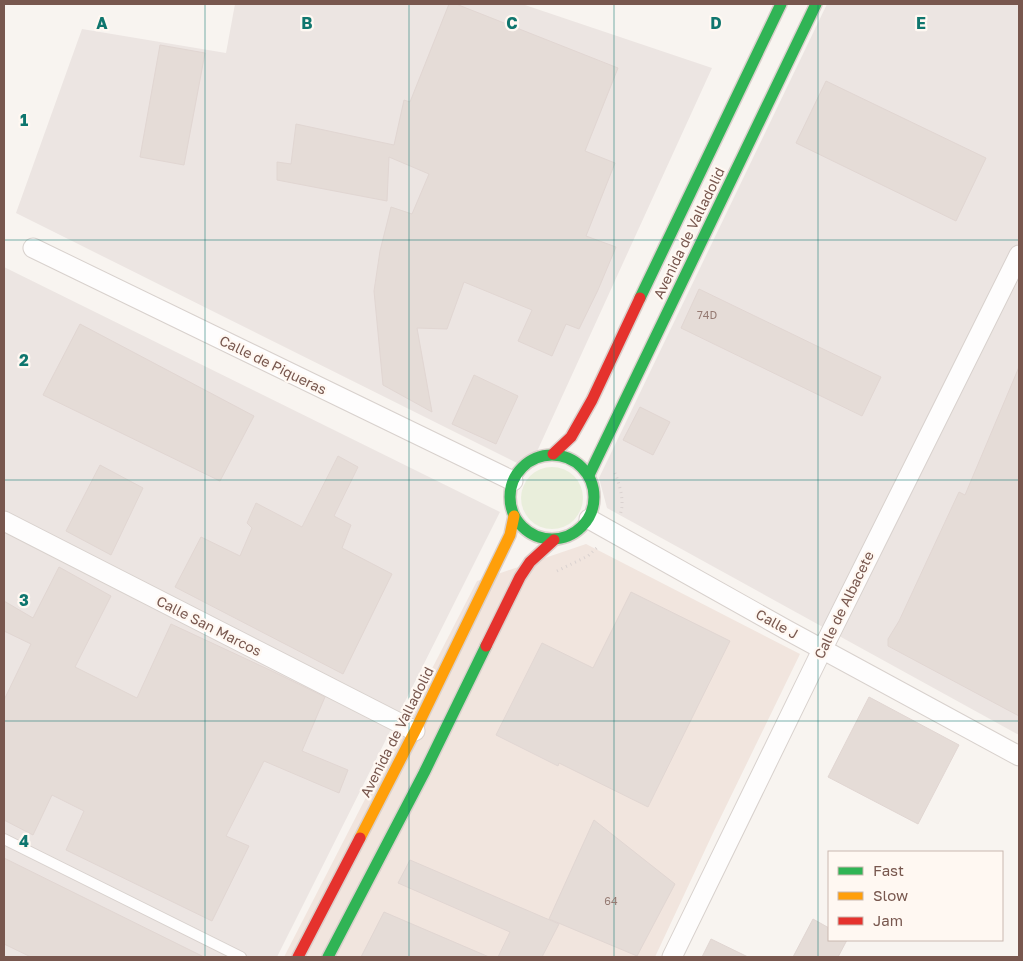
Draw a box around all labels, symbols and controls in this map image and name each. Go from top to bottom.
text: A [96,13,108,33]
text: B [301,13,313,33]
text: C [506,13,518,33]
text: D [710,13,722,33]
text: E [916,13,926,33]
text: 1 [20,110,28,130]
street label: Avenida de Valladolid [649,164,728,301]
house number: 74D [697,308,717,321]
street label: Calle de Piqueras [217,331,329,398]
text: 2 [19,350,29,370]
street label: Calle de Albacete [810,548,877,661]
text: 3 [19,590,29,610]
street label: Calle San Marcos [154,592,265,659]
street label: Calle J [753,605,801,642]
street label: Avenida de Valladolid [356,664,437,800]
text: 4 [19,831,29,851]
legend [828,851,1003,941]
text: Fast [873,861,904,879]
text: Slow [873,886,908,904]
house number: 64 [604,894,618,907]
text: Jam [873,911,903,929]

